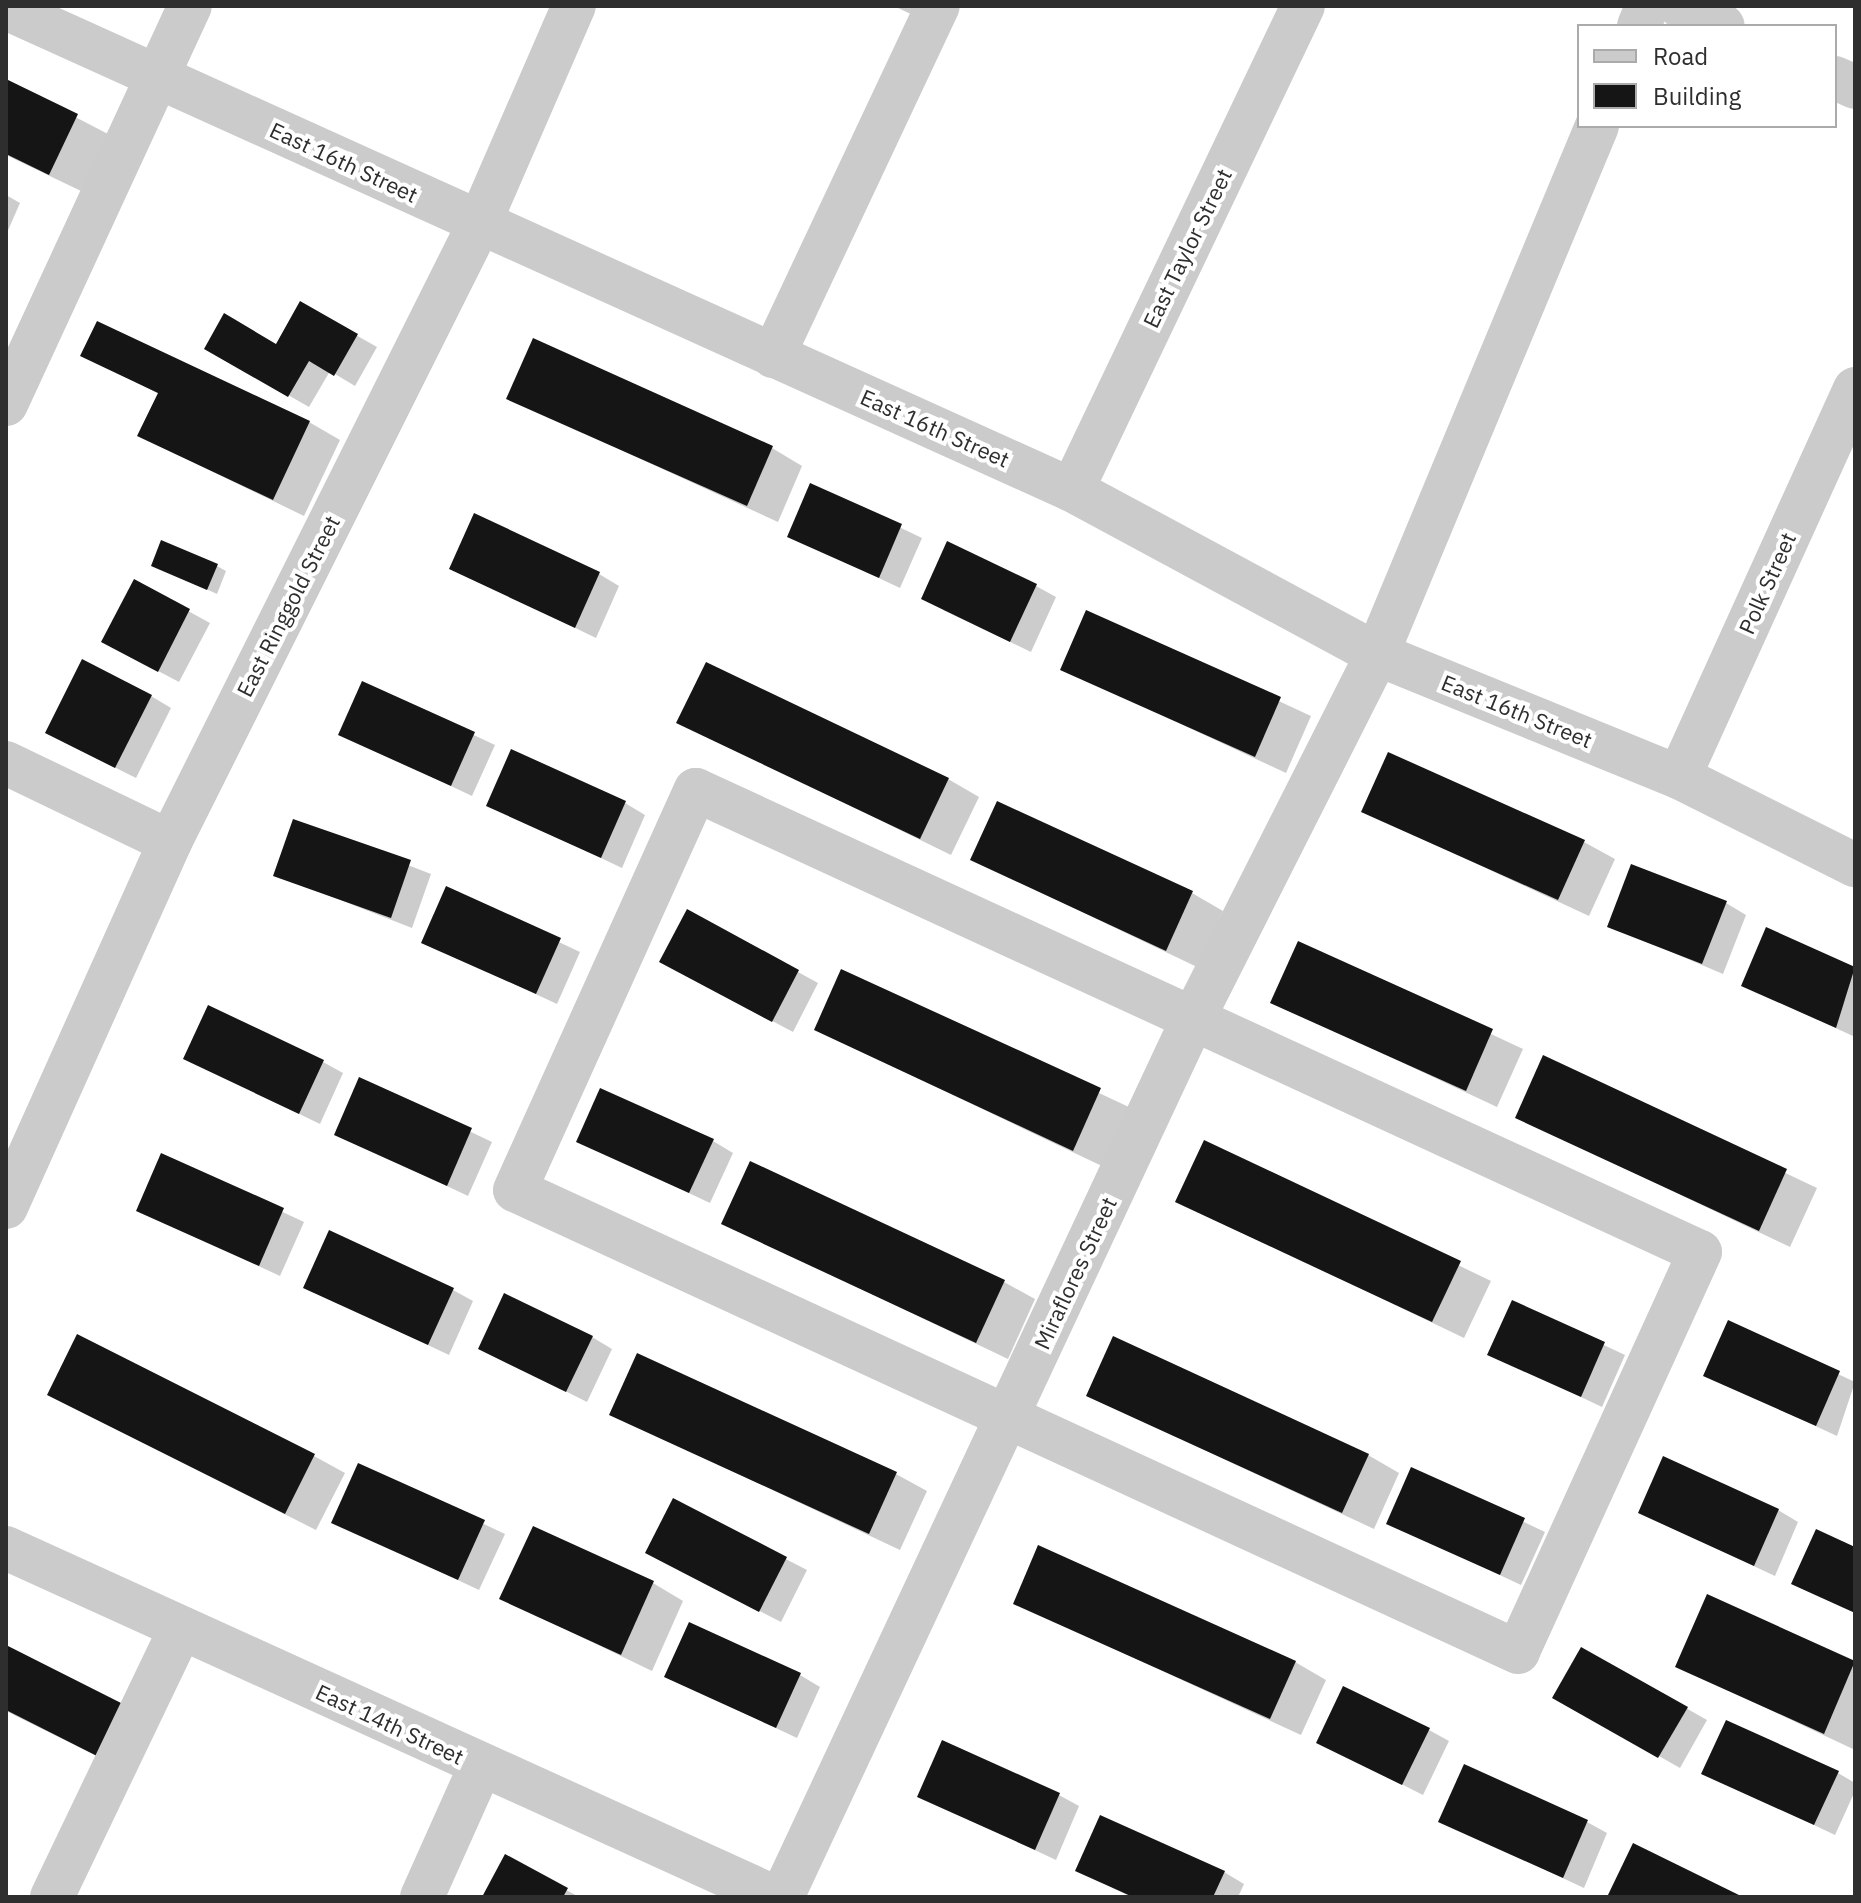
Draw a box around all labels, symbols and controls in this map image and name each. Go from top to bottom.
legend [1577,24,1837,128]
text: Road [1653,40,1708,72]
text: Building [1653,80,1741,112]
street label: East 16th Street [266,116,422,208]
street label: East Taylor Street [1137,164,1237,332]
street label: East 16th Street [856,383,1014,473]
street label: East Ringgold Street [231,511,345,701]
street label: Polk Street [1733,528,1801,638]
street label: East 16th Street [1438,669,1596,753]
street label: Miraflores Street [1028,1193,1122,1353]
street label: East 14th Street [312,1678,468,1770]

